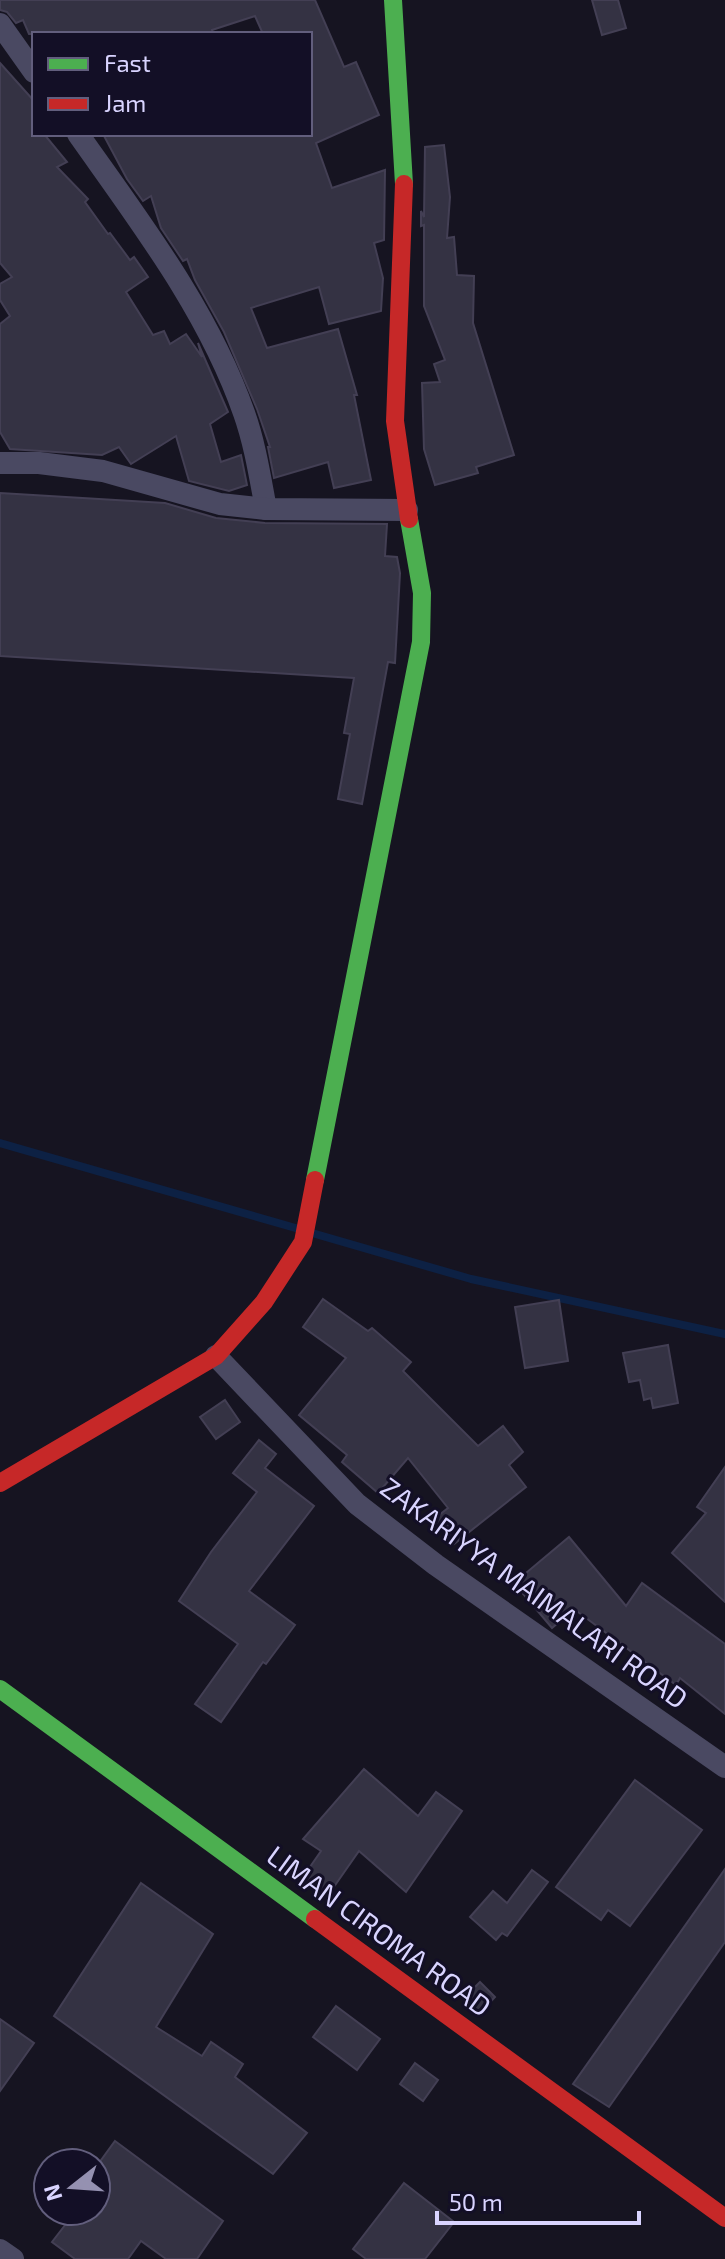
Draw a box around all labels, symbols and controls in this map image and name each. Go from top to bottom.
legend [32,32,312,136]
text: Fast [104,48,151,77]
text: Jam [104,88,146,117]
street label: ZAKARIYYA MAIMALARI ROAD [374,1469,695,1715]
street label: LIMAN CIROMA ROAD [261,1838,498,2023]
north arrow [32,2147,112,2227]
scale bar [437,2175,639,2225]
text: N [37,2182,67,2205]
text: 50 m [449,2187,503,2216]

